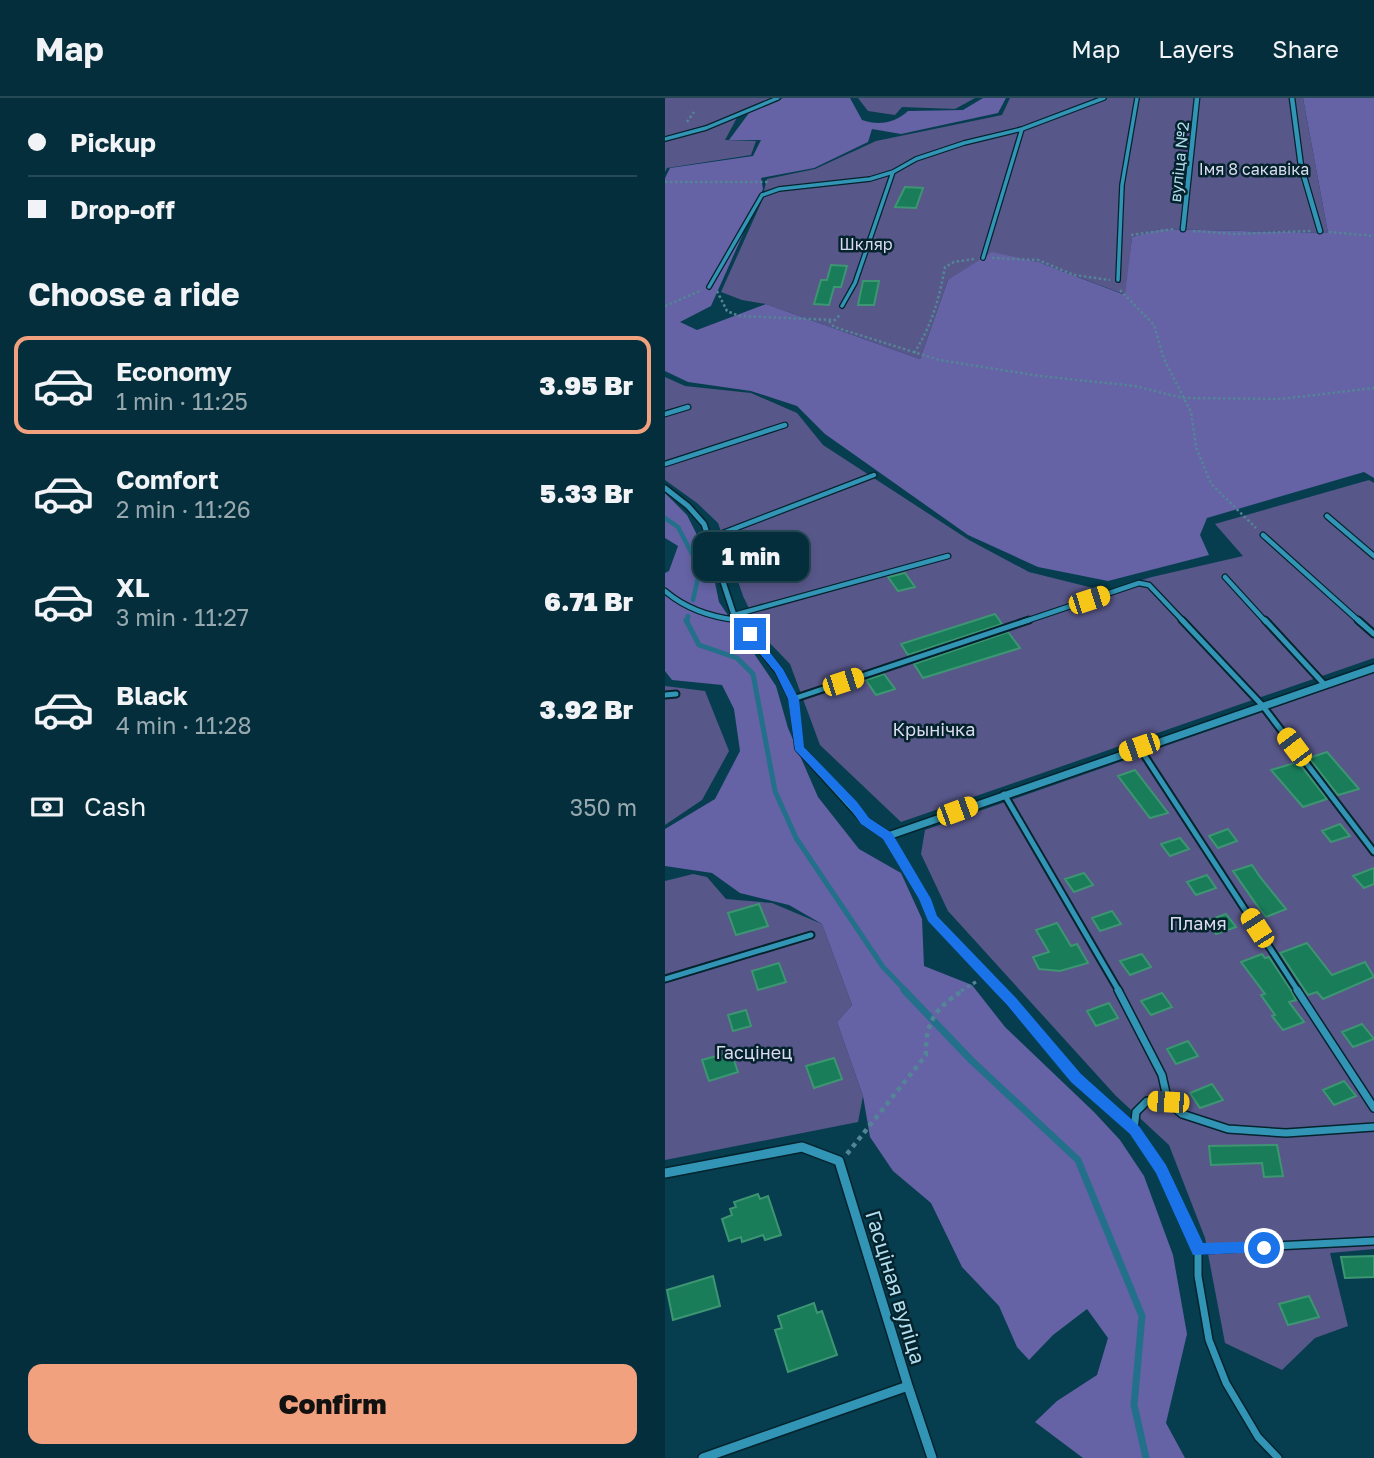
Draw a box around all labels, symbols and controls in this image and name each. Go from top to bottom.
text: Map [35,29,104,68]
text: Map [1071,34,1120,63]
text: Layers [1158,34,1234,63]
text: Share [1272,34,1339,63]
street label: вуліца №2 [1165,121,1193,203]
text: Pickup [70,127,156,158]
park label: Імя 8 сакавіка [1199,159,1309,179]
text: Drop-off [70,194,175,225]
park label: Шкляр [839,234,893,254]
text: Choose a ride [28,275,240,313]
icon: car [32,354,95,417]
text: Economy [116,356,232,387]
text: 3.95 Br [539,370,633,401]
text: 1 min · 11:25 [116,387,248,415]
icon: car [32,462,95,525]
text: Comfort [116,464,219,495]
text: 5.33 Br [540,478,633,509]
text: 2 min · 11:26 [116,495,251,523]
callout: 1 min [692,532,808,582]
text: 1 min [722,542,780,570]
icon: car [32,570,95,633]
text: XL [116,572,150,603]
car [1066,584,1113,616]
text: 6.71 Br [544,586,633,617]
text: 3 min · 11:27 [116,603,249,631]
route end [734,618,766,650]
car [820,666,867,698]
icon: car [32,678,95,741]
text: Black [116,680,188,711]
text: 3.92 Br [540,694,633,725]
text: 4 min · 11:28 [116,711,251,739]
park label: Крынічка [893,718,975,740]
car [1273,724,1316,770]
car [1116,730,1163,764]
icon: cash [28,788,66,826]
text: Cash [84,791,146,822]
text: 350 m [570,793,637,821]
car [934,794,981,828]
car [1237,905,1278,951]
park label: Пламя [1169,912,1227,934]
park label: Гасцінец [716,1041,792,1063]
car [1147,1090,1190,1114]
street label: Гасціная вуліца [860,1207,932,1367]
route start [1248,1232,1280,1264]
button: Confirm [28,1364,637,1444]

